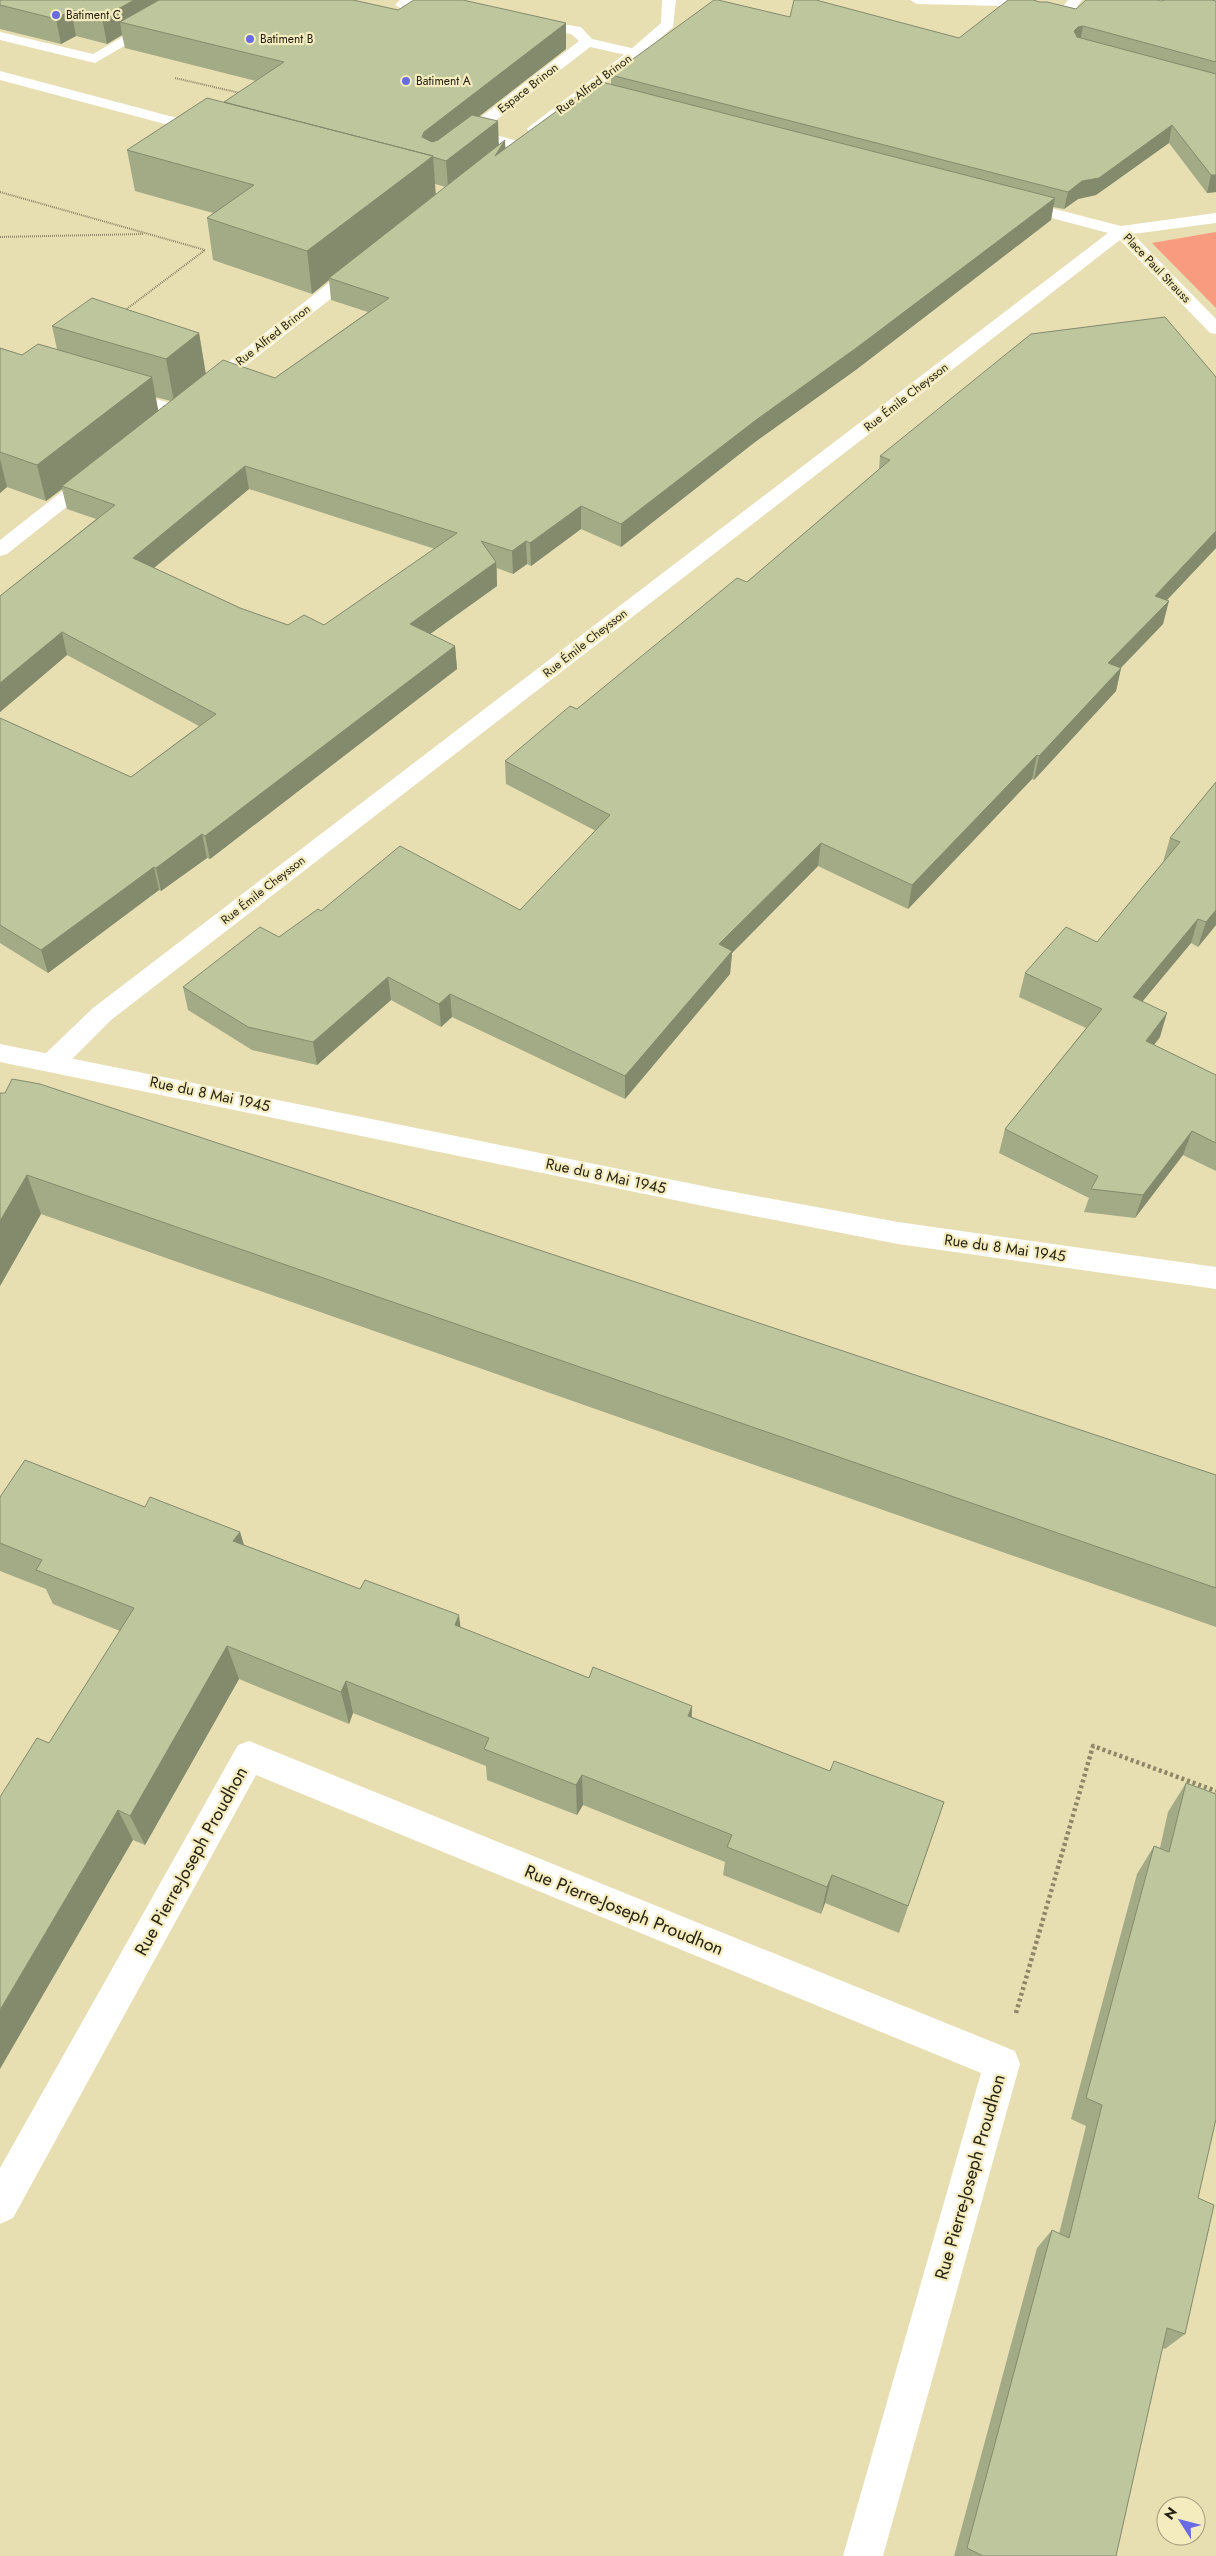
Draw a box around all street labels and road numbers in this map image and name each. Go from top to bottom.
street label: Rue Alfred Brinon [552,50,636,118]
street label: Espace Brinon [494,59,562,117]
street label: Place Paul Strauss [1119,229,1195,307]
street label: Rue Alfred Brinon [232,300,314,370]
street label: Rue Émile Cheysson [860,358,952,436]
street label: Rue Émile Cheysson [539,604,631,682]
street label: Rue Émile Cheysson [217,851,309,929]
street label: Rue du 8 Mai 1945 [148,1071,272,1117]
street label: Rue du 8 Mai 1945 [544,1153,668,1199]
street label: Rue du 8 Mai 1945 [943,1229,1067,1267]
street label: Rue Pierre-Joseph Proudhon [128,1762,254,1960]
street label: Rue Pierre-Joseph Proudhon [521,1858,727,1962]
street label: Rue Pierre-Joseph Proudhon [928,2071,1012,2283]

